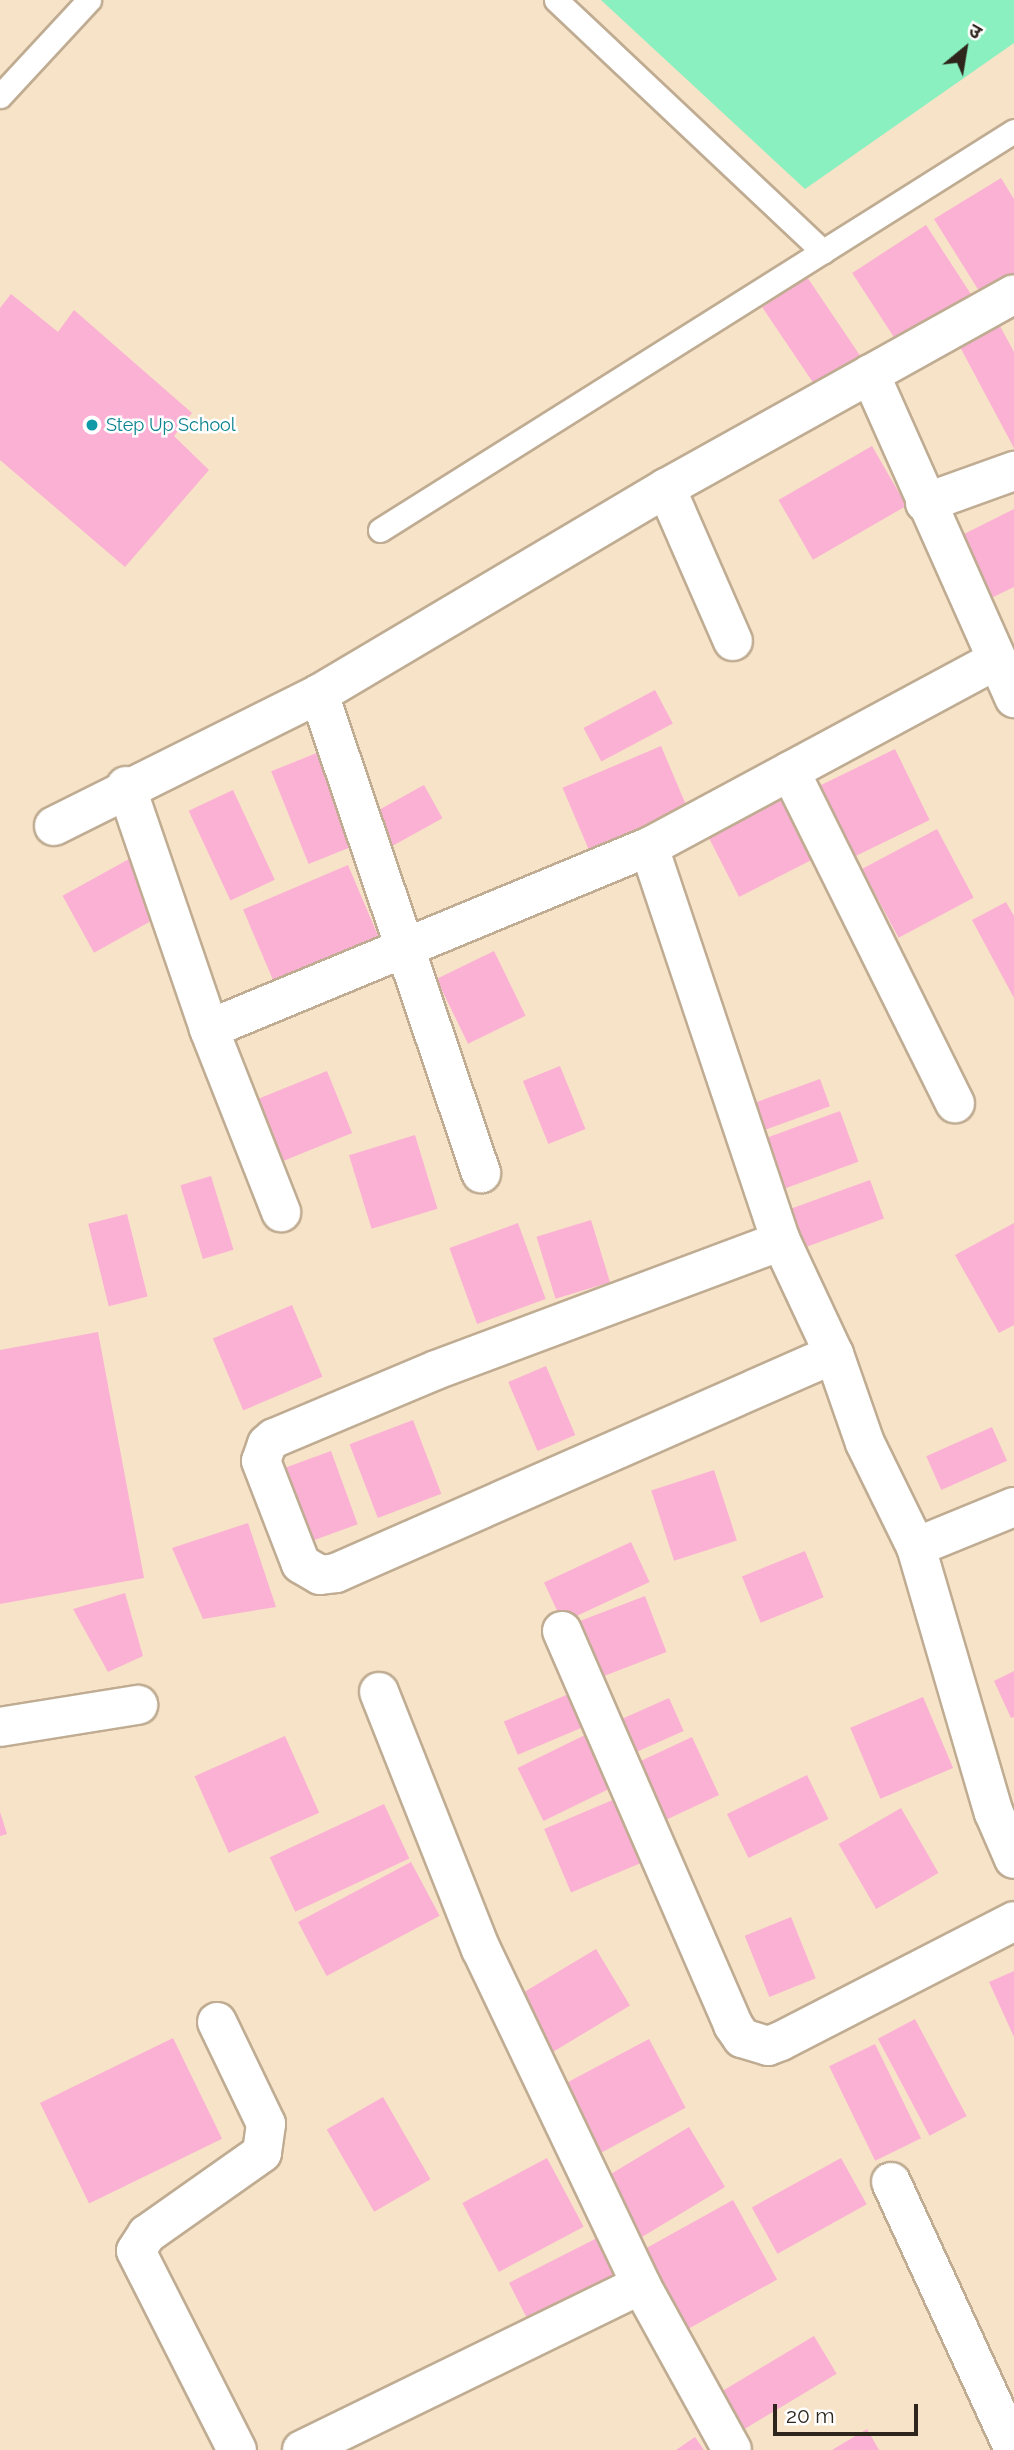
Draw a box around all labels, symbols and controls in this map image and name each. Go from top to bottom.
north arrow [930,14,1000,84]
text: उ [965,19,986,43]
place label: Step Up School [106,414,236,436]
marker: Step Up School [84,417,100,433]
scale bar [776,2390,921,2434]
text: 20 m [786,2403,834,2428]

